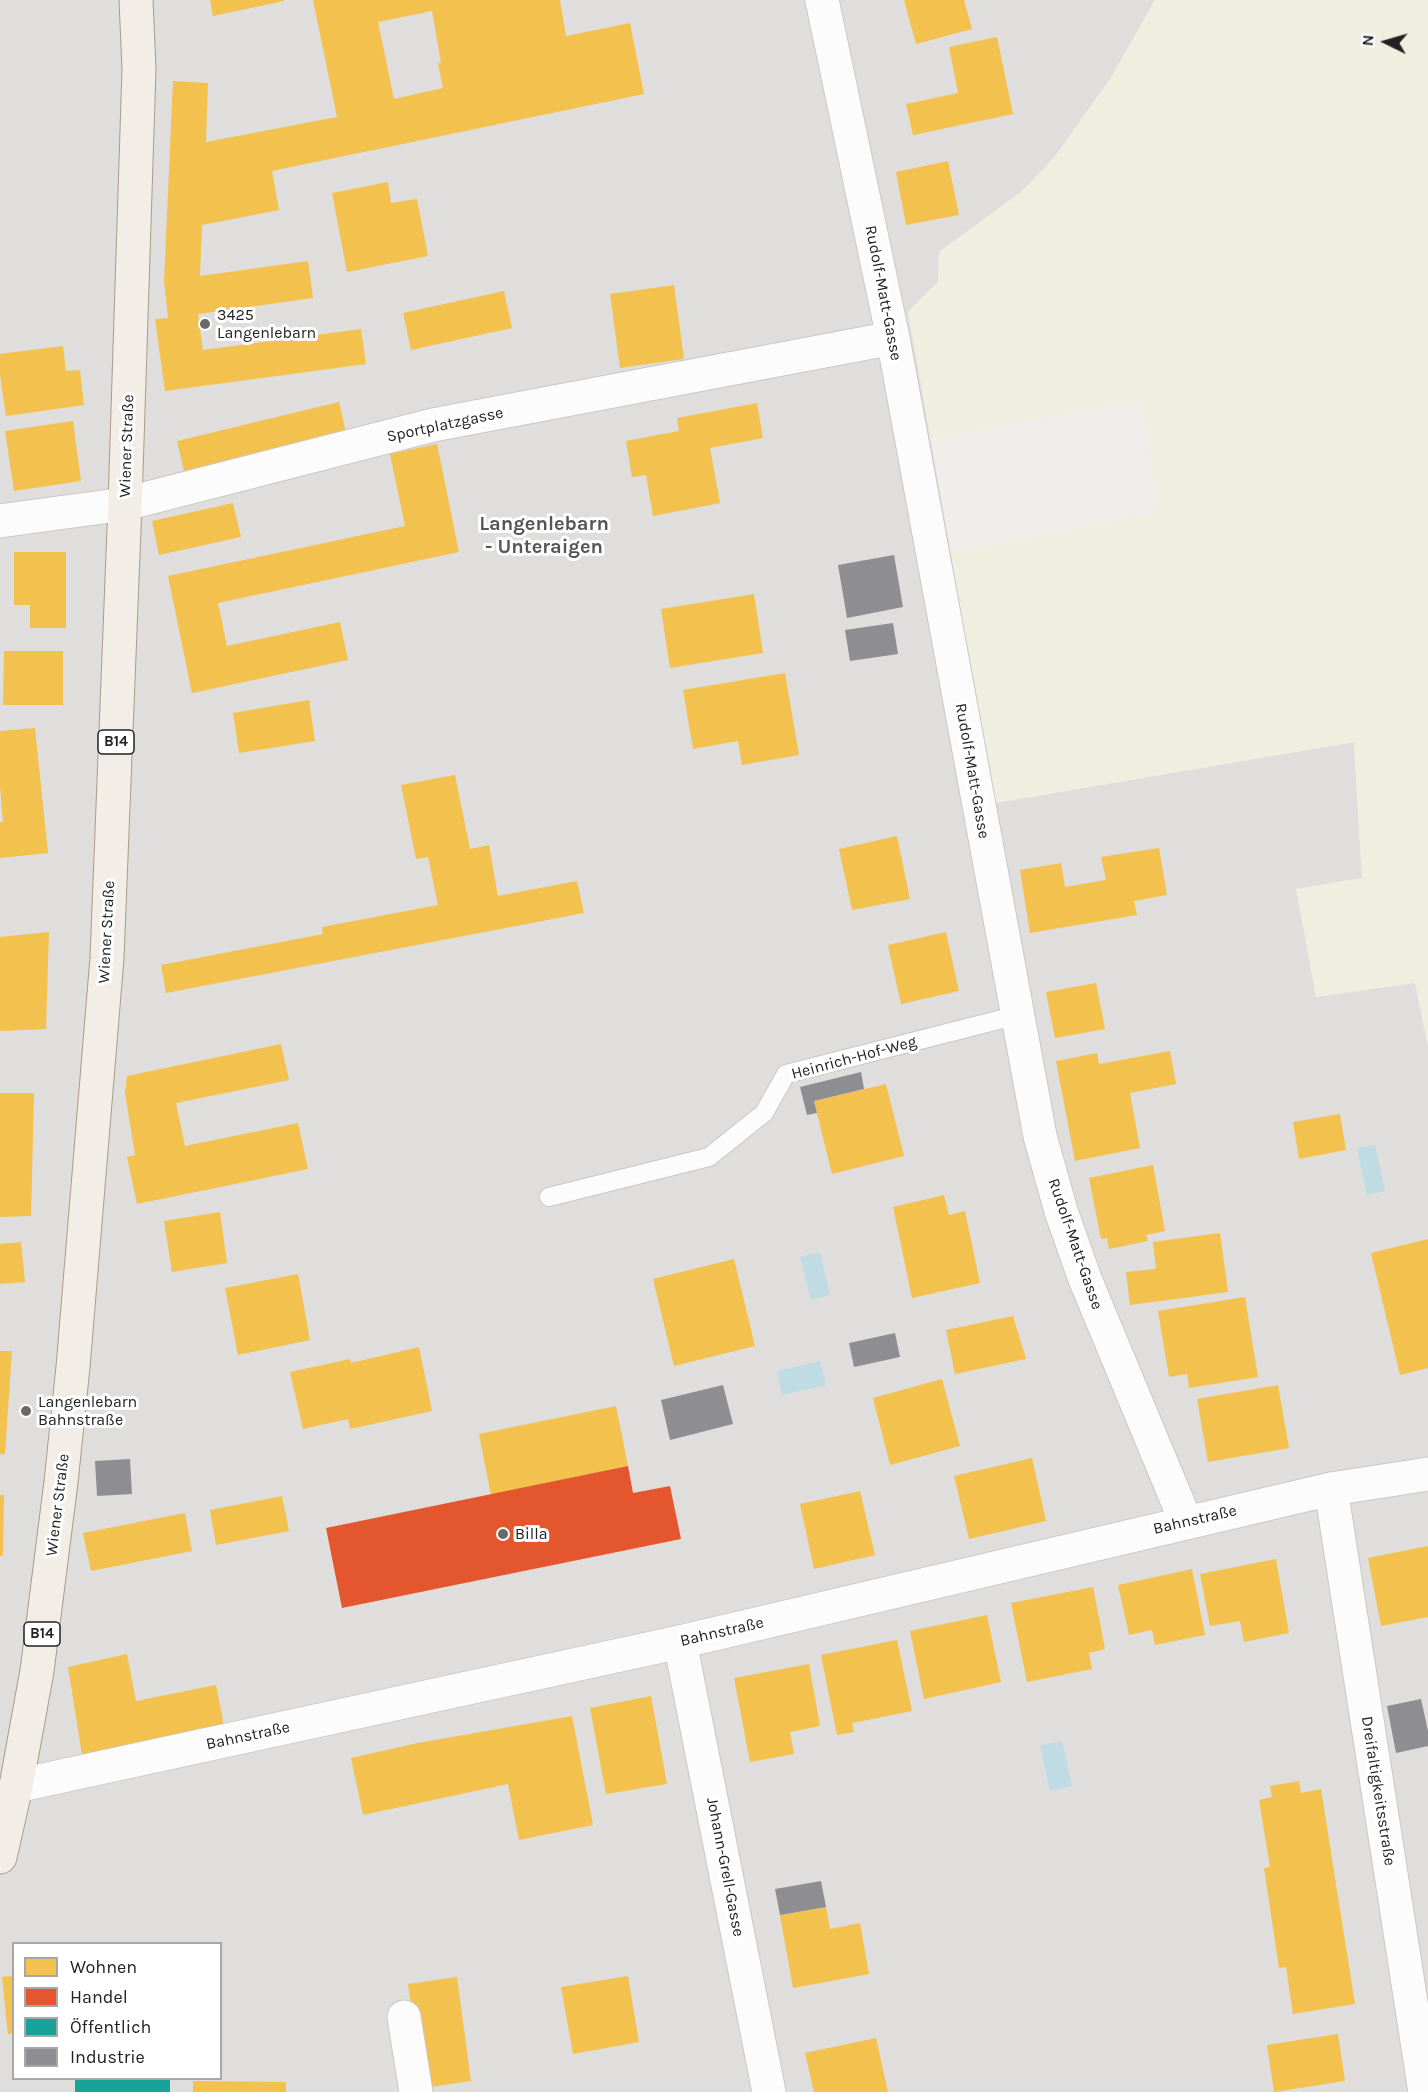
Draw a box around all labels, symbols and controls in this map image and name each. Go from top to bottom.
north arrow [1356,12,1416,72]
text: N [1358,34,1378,47]
street label: Rudolf-Matt-Gasse [860,224,906,362]
place label: 3425 Langenlebarn [217,305,316,343]
marker: 3425 Langenlebarn [198,317,212,331]
street label: Wiener Straße [116,394,138,498]
street label: Sportplatzgasse [385,403,505,447]
district label: Langenlebarn - Unteraigen [479,512,609,559]
street label: Rudolf-Matt-Gasse [951,702,993,840]
road number: B14 [98,730,134,754]
street label: Wiener Straße [95,880,119,984]
street label: Heinrich-Hof-Weg [789,1032,919,1084]
street label: Rudolf-Matt-Gasse [1044,1176,1106,1312]
place label: Langenlebarn Bahnstraße [38,1392,137,1430]
marker: Langenlebarn Bahnstraße [19,1404,33,1418]
street label: Wiener Straße [42,1453,74,1557]
street label: Bahnstraße [1151,1501,1239,1539]
place label: Billa [515,1524,547,1544]
marker: Billa [496,1527,510,1541]
street label: Bahnstraße [678,1613,766,1651]
road number: B14 [24,1622,60,1646]
street label: Dreifaltigkeitsstraße [1357,1715,1399,1867]
street label: Bahnstraße [204,1718,292,1754]
street label: Johann-Grell-Gasse [702,1796,748,1938]
legend [12,1942,222,2080]
text: Wohnen [70,1956,137,1978]
text: Handel [70,1986,128,2008]
text: Öffentlich [70,2016,151,2038]
text: Industrie [70,2046,145,2068]

